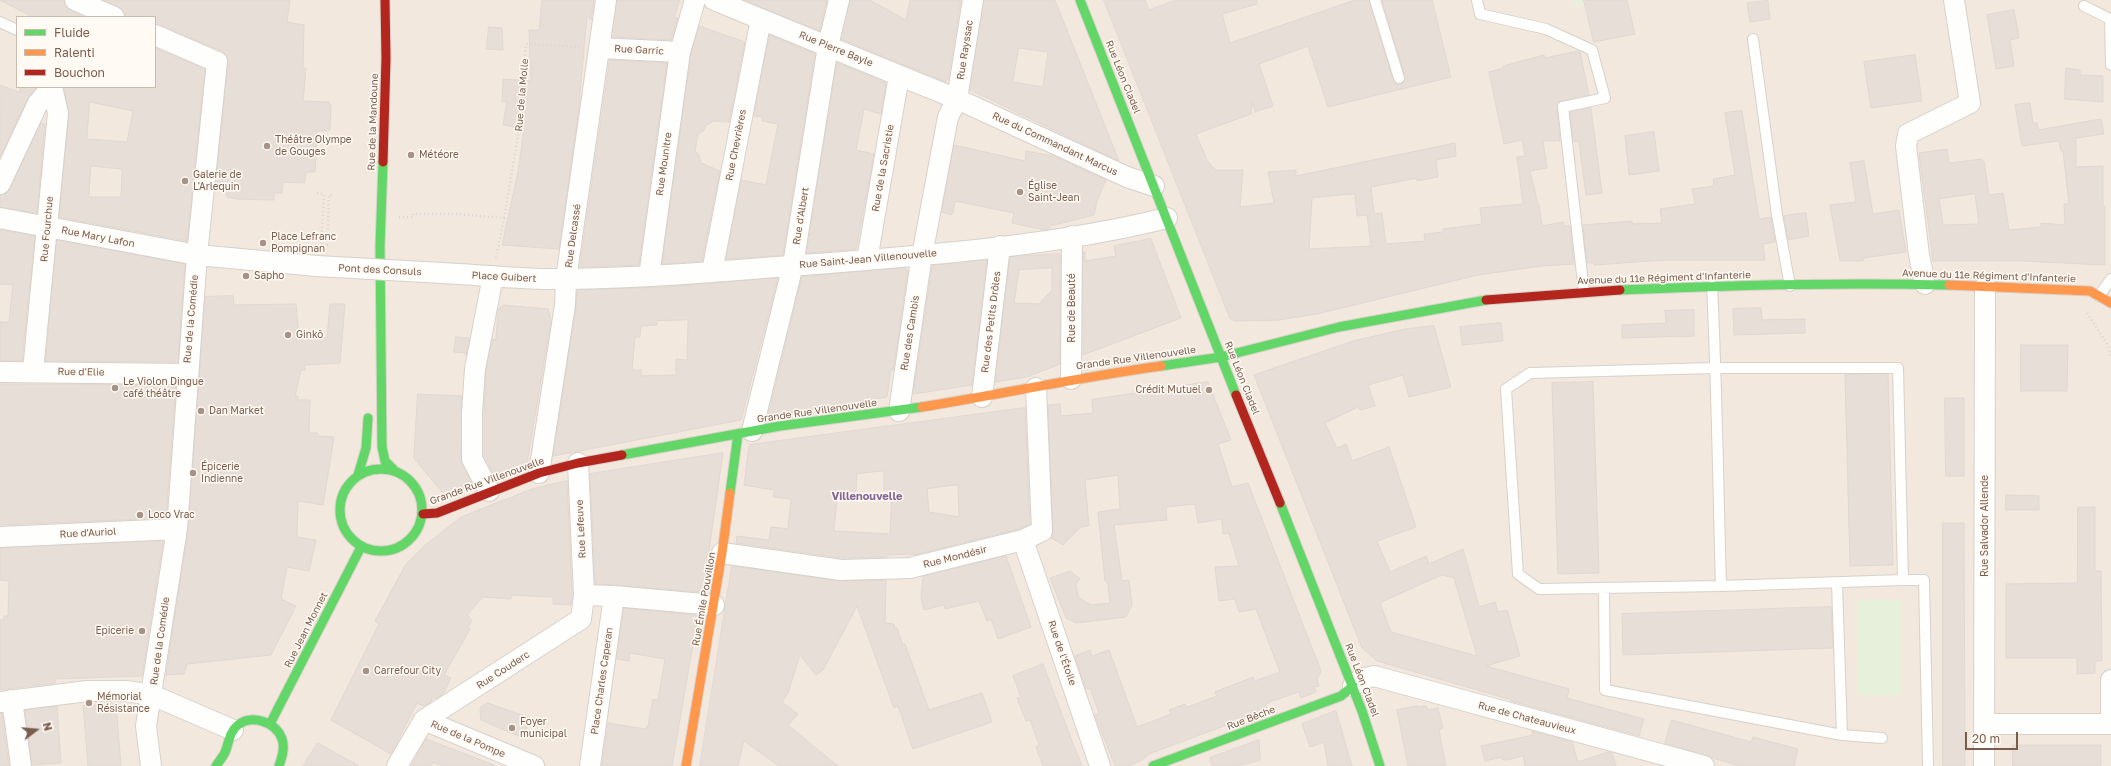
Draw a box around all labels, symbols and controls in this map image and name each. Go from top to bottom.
legend [16,16,156,88]
street label: Rue Rayssac [954,19,976,81]
text: Fluide [54,25,90,40]
street label: Rue Pierre Bayle [797,29,875,69]
street label: Rue Léon Cladel [1103,39,1143,115]
street label: Rue Garric [614,43,664,57]
text: Ralenti [54,45,95,60]
street label: Rue de la Molle [513,58,531,132]
text: Bouchon [54,65,105,80]
street label: Rue de la Mandoune [365,73,381,171]
street label: Rue Chevrières [723,108,749,182]
street label: Rue du Commandant Marcus [990,110,1120,178]
street label: Rue de la Sacristie [869,123,897,213]
street label: Rue Mounitre [654,131,674,197]
place label: Théâtre Olympe de Gouges [275,134,352,158]
marker: Théâtre Olympe de Gouges [262,141,272,151]
place label: Météore [419,149,459,161]
marker: Météore [406,150,416,160]
place label: Galerie de L'Arlequin [193,169,241,192]
marker: Galerie de L'Arlequin [180,176,190,186]
place label: Église Saint-Jean [1028,180,1080,204]
street label: Rue d'Albert [791,186,811,246]
marker: Église Saint-Jean [1015,187,1025,197]
street label: Rue Fourchue [38,196,56,262]
street label: Rue Delcassé [563,203,583,269]
street label: Rue Mary Lafon [60,224,136,250]
place label: Place Lefranc Pompignan [271,231,336,254]
marker: Place Lefranc Pompignan [258,238,268,248]
street label: Rue Saint-Jean Villenouvelle [799,247,937,271]
street label: Pont des Consuls [338,262,422,278]
street label: Avenue du 11e Régiment d'Infanterie [1902,267,2076,285]
street label: Place Guibert [471,269,537,285]
street label: Avenue du 11e Régiment d'Infanterie [1577,269,1751,287]
place label: Sapho [254,270,284,282]
street label: Rue des Petits Drôles [979,270,1003,374]
marker: Sapho [241,271,251,281]
street label: Rue de Beauté [1066,273,1078,343]
street label: Rue de la Comédie [181,274,201,364]
street label: Rue des Cambis [898,294,922,372]
place label: Ginkō [296,329,323,341]
marker: Ginkō [283,330,293,340]
street label: Rue Léon Cladel [1222,340,1262,416]
street label: Grande Rue Villenouvelle [1075,344,1197,372]
street label: Rue d'Elie [57,366,105,378]
place label: Le Violon Dingue café théâtre [123,376,204,400]
marker: Le Violon Dingue café théâtre [110,383,120,393]
place label: Crédit Mutuel [1136,384,1201,396]
marker: Crédit Mutuel [1204,385,1214,395]
street label: Grande Rue Villenouvelle [756,397,878,425]
place label: Dan Market [209,405,264,417]
marker: Dan Market [196,406,206,416]
street label: Grande Rue Villenouvelle [428,455,546,507]
place label: Épicerie Indienne [201,461,243,484]
marker: Épicerie Indienne [188,468,198,478]
street label: Rue Salvador Allende [1979,475,1991,577]
district label: Villenouvelle [831,490,903,504]
street label: Rue Lefeuve [573,499,589,559]
place label: Loco Vrac [148,509,195,521]
marker: Loco Vrac [135,510,145,520]
street label: Rue d'Auriol [59,526,117,540]
street label: Rue Mondésir [922,543,988,571]
street label: Rue Émile Pouvillon [690,551,718,647]
street label: Rue Jean Monnet [282,590,330,670]
street label: Rue de la Comédie [148,596,172,686]
street label: Rue de l'Étoile [1045,619,1079,687]
place label: Epicerie [95,625,134,637]
marker: Epicerie [137,626,147,636]
street label: Place Charles Caperan [589,627,615,735]
street label: Rue Léon Cladel [1342,642,1382,718]
street label: Rue Couderc [474,648,532,692]
place label: Carrefour City [374,665,441,677]
marker: Carrefour City [361,666,371,676]
place label: Mémorial Résistance [97,691,150,714]
marker: Mémorial Résistance [84,698,94,708]
street label: Rue de Chateauvieux [1477,699,1577,737]
street label: Rue Bêche [1225,703,1277,733]
north arrow [16,710,56,750]
place label: Foyer municipal [520,716,567,740]
street label: Rue de la Pompe [429,718,507,760]
text: N [41,721,55,732]
marker: Foyer municipal [507,723,517,733]
scale bar [1967,724,2020,750]
text: 20 m [1972,731,2000,746]

